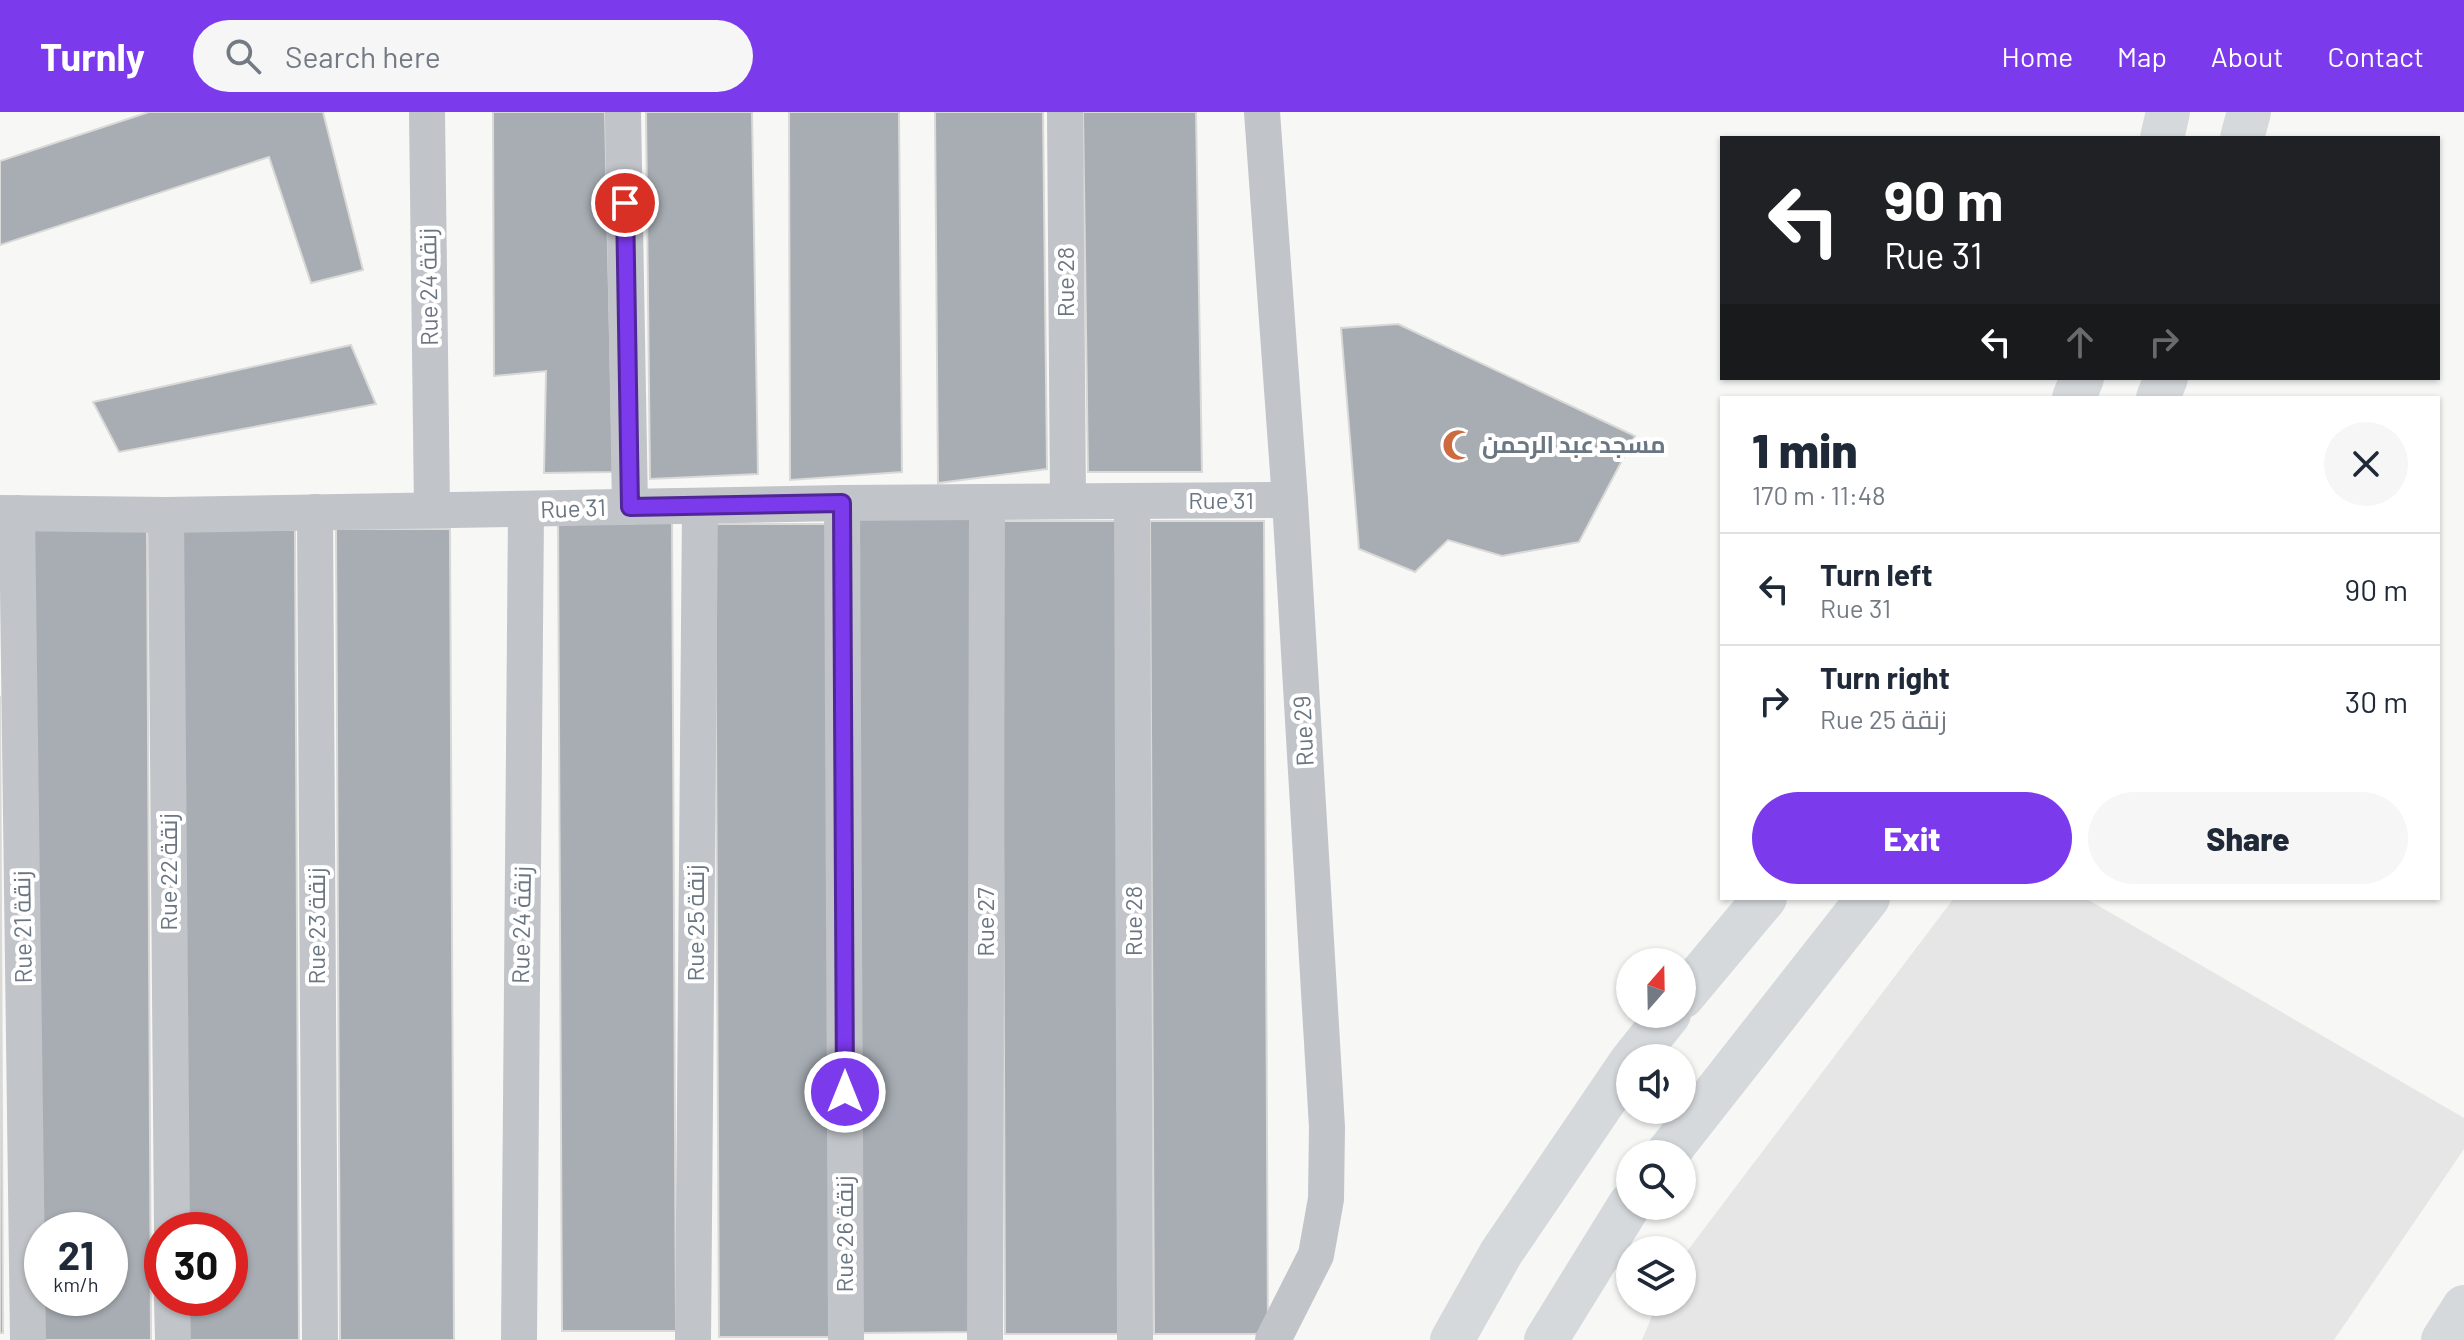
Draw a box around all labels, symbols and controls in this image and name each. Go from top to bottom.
search box [193,20,753,92]
text: Turnly [40,33,145,79]
icon: search [221,34,265,78]
text: Search here [285,38,441,74]
text: Home [2002,39,2073,73]
text: Map [2117,39,2167,73]
text: About [2211,39,2283,73]
text: Contact [2327,39,2424,73]
text: 90 m [1884,165,2004,232]
icon: left [1752,168,1856,272]
pin [591,169,659,237]
icon: arrive [603,181,647,225]
street label: Rue 24 زنقة [412,228,443,346]
text: Rue 31 [1884,233,1983,276]
street label: Rue 28 [1050,247,1079,317]
icon: left [1974,320,2018,364]
icon: ahead [2058,320,2102,364]
icon: right [2142,320,2186,364]
text: 1 min [1752,420,1858,478]
button: close [2324,422,2408,506]
mosque icon: مسجد عبد الرحمن [1441,428,1475,462]
place label: مسجد عبد الرحمن [1482,429,1666,459]
text: 170 m · 11:48 [1752,479,1886,510]
street label: Rue 31 [1188,485,1254,514]
street label: Rue 31 [540,492,606,523]
text: Turn left [1820,556,1933,592]
icon: left [1752,567,1796,611]
text: 90 m [2345,571,2408,607]
text: Rue 31 [1820,592,1891,623]
text: Turn right [1820,659,1950,695]
icon: right [1752,679,1796,723]
text: 30 m [2345,683,2408,719]
street label: Rue 29 [1286,695,1319,767]
text: Rue 25 زنقة [1820,703,1947,734]
button: Exit [1752,792,2072,884]
button: Share [2088,792,2408,884]
street label: Rue 22 زنقة [153,813,182,931]
street label: Rue 25 زنقة [680,864,709,982]
street label: Rue 24 زنقة [505,866,536,984]
street label: Rue 23 زنقة [301,868,330,984]
street label: Rue 21 زنقة [6,870,37,984]
street label: Rue 28 [1118,886,1147,956]
street label: Rue 27 [970,887,999,957]
north arrow [1616,948,1696,1028]
map controls [1616,948,1696,1316]
button: sound [1616,1044,1696,1124]
position arrow [803,1050,887,1134]
button: search [1616,1140,1696,1220]
street label: Rue 26 زنقة [829,1175,858,1293]
speed limit sign: 30 [144,1212,248,1316]
text: 21 [58,1230,94,1278]
button: layers [1616,1236,1696,1316]
text: km/h [53,1272,99,1296]

